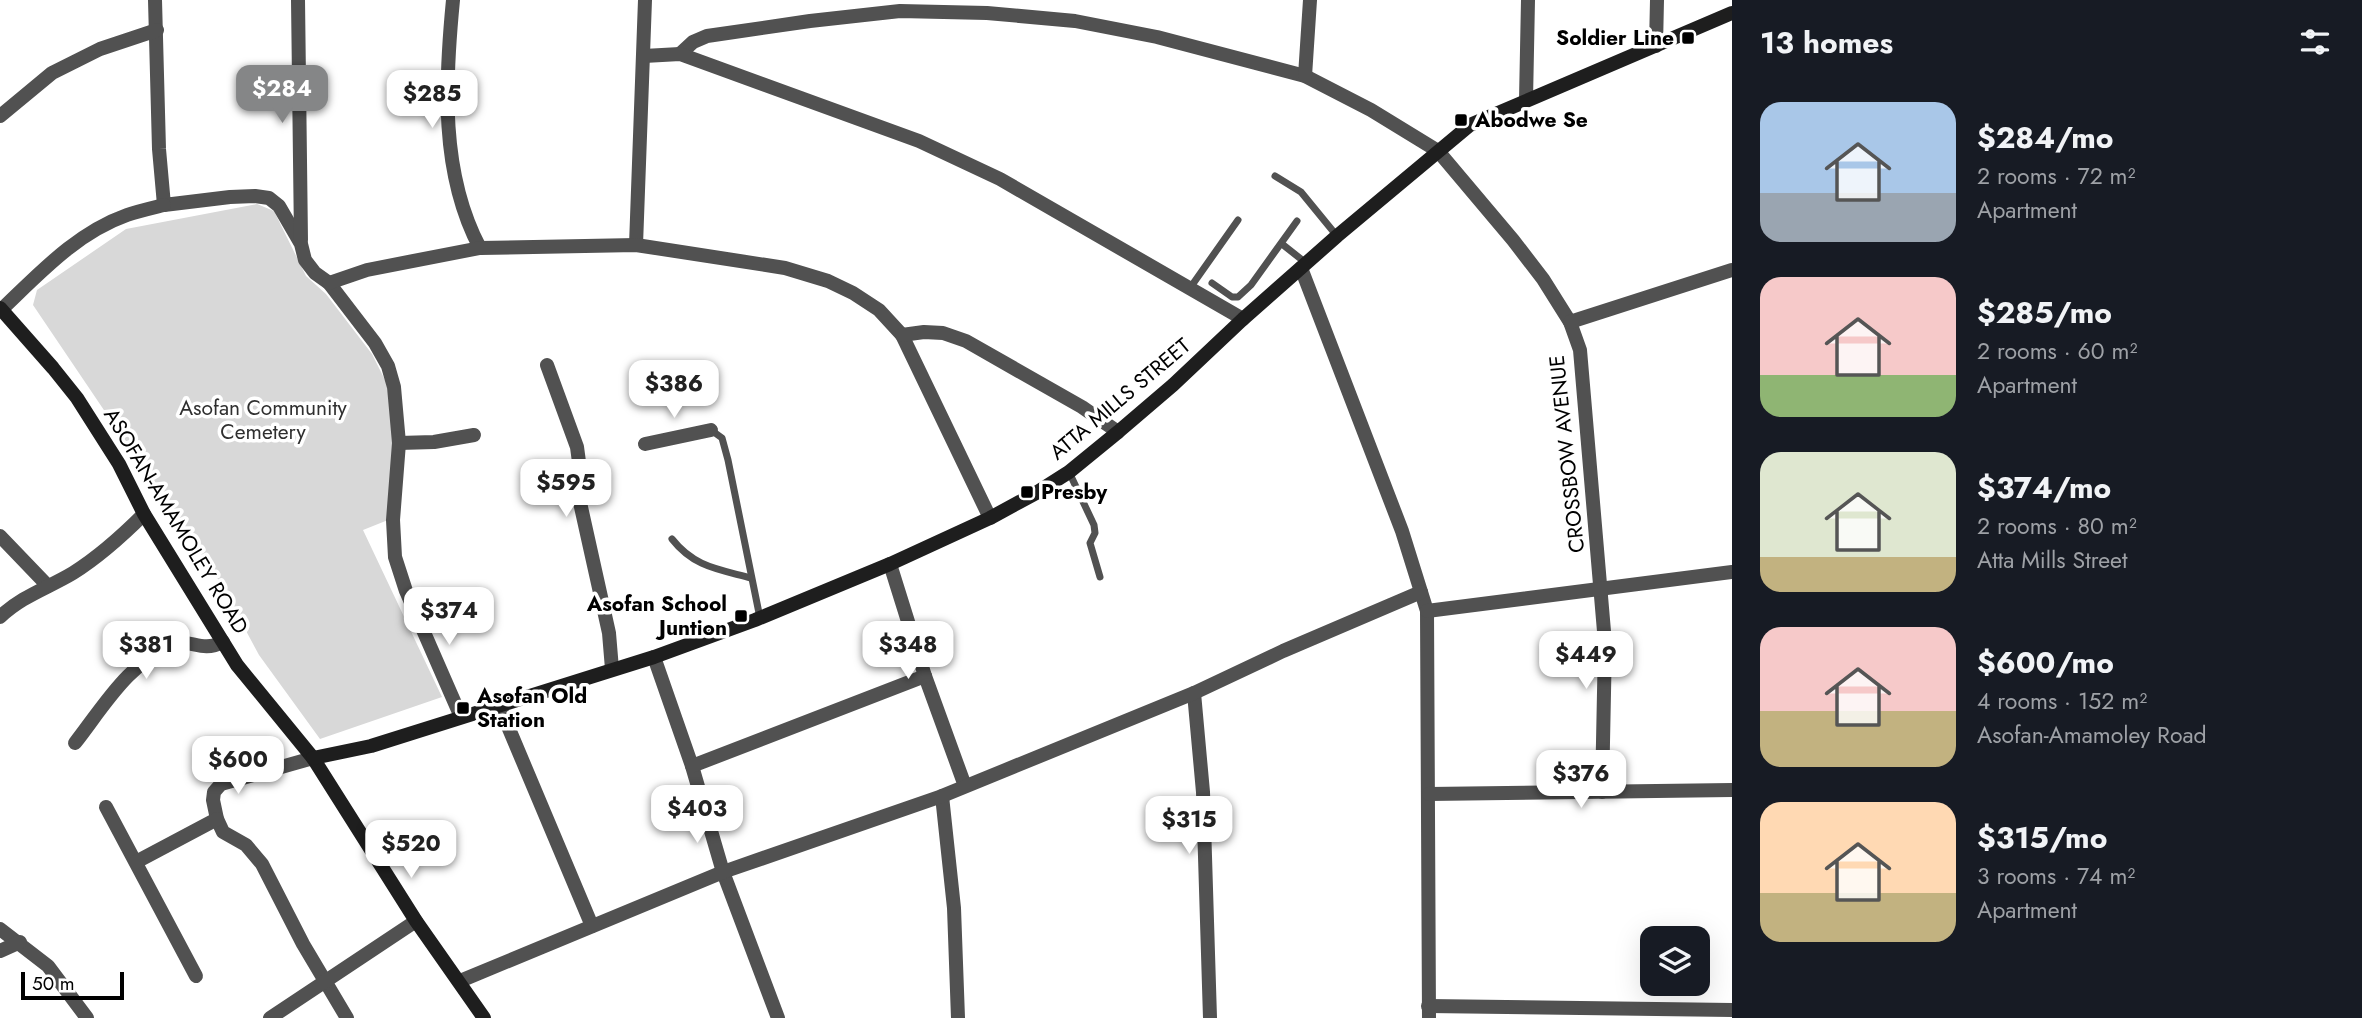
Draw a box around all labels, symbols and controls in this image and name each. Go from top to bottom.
text: 13 homes [1760,21,1893,64]
place label: Soldier Line [1556,23,1674,53]
icon: filters [2296,23,2334,61]
marker: Soldier Line [1680,30,1696,46]
pin: $284 [241,66,323,125]
text: $284 [252,71,312,105]
pin: $285 [391,71,473,130]
text: $285 [403,76,461,110]
place label: Abodwe Se [1474,105,1588,135]
marker: Abodwe Se [1453,112,1469,128]
text: $284/mo [1977,116,2114,159]
icon: home [1816,130,1900,214]
text: 2 rooms · 72 m² [1977,159,2136,193]
text: Apartment [1977,193,2077,227]
text: $285/mo [1977,291,2112,334]
icon: home [1816,305,1900,389]
street label: ATTA MILLS STREET [1043,331,1197,467]
text: 2 rooms · 60 m² [1977,334,2137,368]
street label: CROSSBOW AVENUE [1542,354,1592,554]
pin: $386 [633,360,715,420]
text: $386 [645,366,703,400]
text: Apartment [1977,368,2077,402]
park label: Asofan Community Cemetery [179,393,348,447]
street label: ASOFAN-AMAMOLEY ROAD [96,402,256,640]
pin: $595 [525,460,607,519]
text: $595 [536,465,596,499]
text: $374/mo [1977,466,2111,509]
place label: Presby [1041,477,1108,507]
icon: home [1816,480,1900,564]
marker: Presby [1019,484,1035,500]
text: 2 rooms · 80 m² [1977,509,2137,543]
text: Atta Mills Street [1977,543,2127,577]
pin: $374 [408,588,490,647]
place label: Asofan School Juntion [586,589,727,643]
text: $374 [420,593,478,627]
marker: Asofan School Juntion [733,608,749,624]
pin: $381 [105,622,187,681]
pin: $348 [867,622,949,681]
text: $381 [119,627,173,661]
text: $348 [878,627,938,661]
pin: $449 [1545,632,1627,691]
text: $449 [1555,637,1617,671]
text: $600/mo [1977,641,2114,684]
icon: home [1816,655,1900,739]
place label: Asofan Old Station [476,681,587,735]
text: 4 rooms · 152 m² [1977,684,2147,718]
marker: Asofan Old Station [455,700,471,716]
text: Asofan-Amamoley Road [1977,718,2207,752]
pin: $600 [197,736,279,796]
text: $600 [208,742,268,776]
pin: $376 [1540,750,1622,810]
text: $376 [1552,756,1610,790]
pin: $403 [656,786,738,845]
text: $403 [667,791,727,825]
pin: $315 [1148,796,1230,856]
text: $315 [1161,802,1217,836]
text: $315/mo [1977,816,2107,859]
pin: $520 [370,820,452,880]
text: $520 [381,826,441,860]
icon: home [1816,830,1900,914]
text: 3 rooms · 74 m² [1977,859,2135,893]
text: Apartment [1977,893,2077,927]
map controls [1640,926,1710,996]
button: layers [1640,926,1710,996]
scale bar [21,969,124,1001]
text: 50 m [32,970,75,997]

